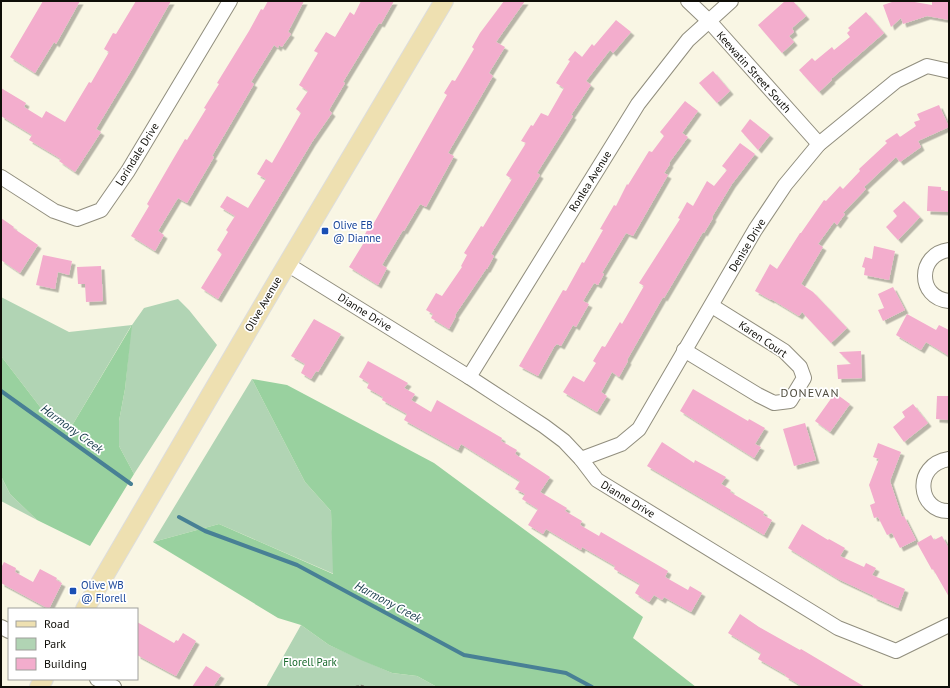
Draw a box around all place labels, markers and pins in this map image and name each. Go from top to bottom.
place label: Olive EB @ Dianne [333,218,381,245]
marker: Olive EB @ Dianne [320,226,330,236]
place label: Olive WB @ Florell [81,578,127,605]
marker: Olive WB @ Florell [68,586,78,596]

